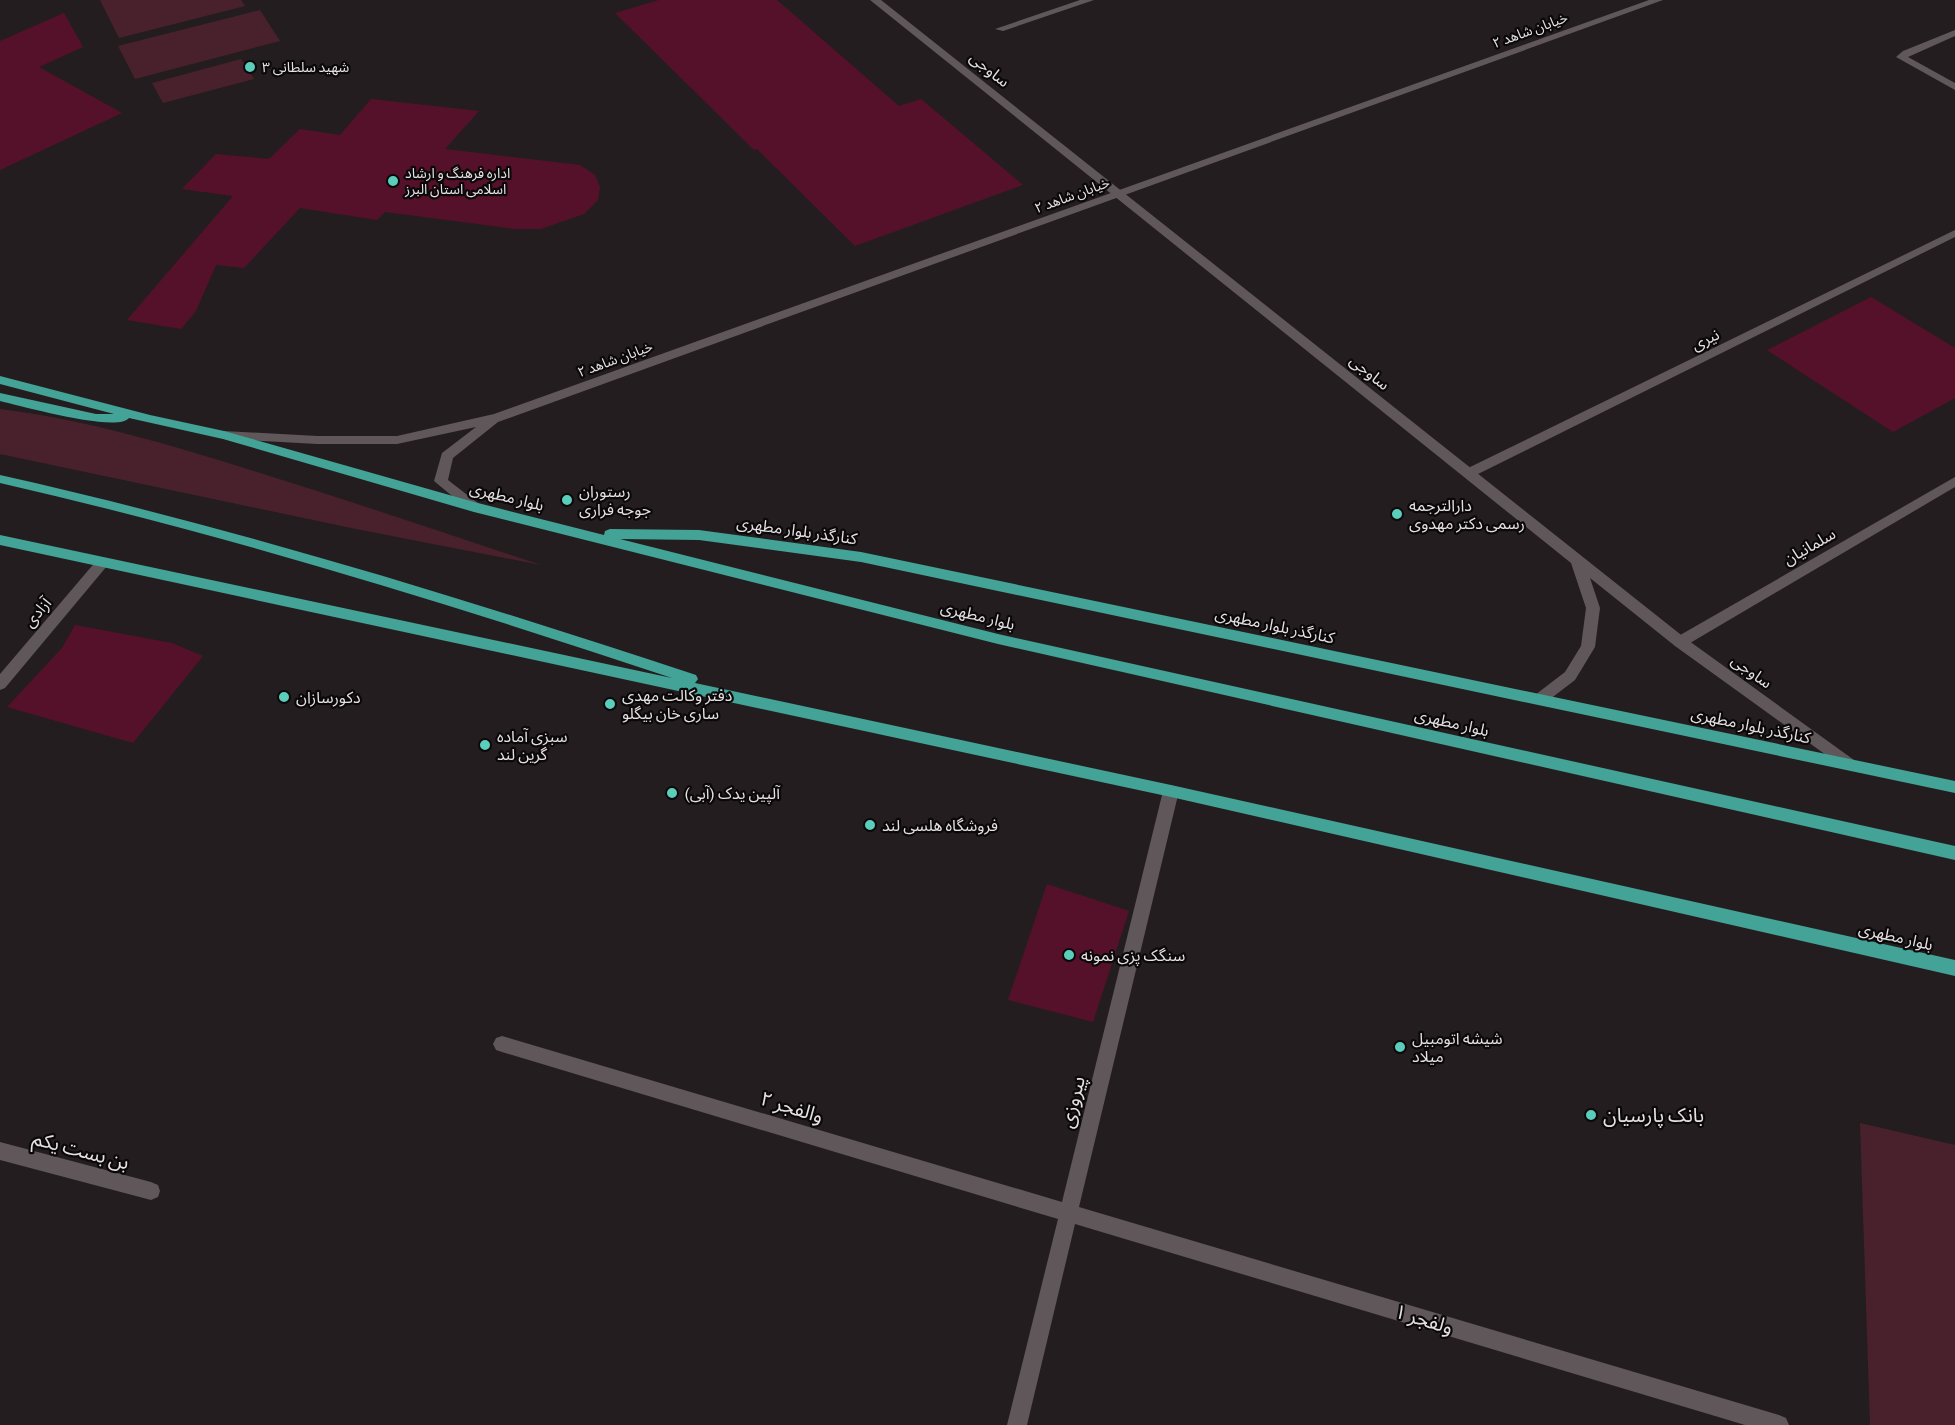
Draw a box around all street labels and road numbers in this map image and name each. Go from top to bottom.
street label: خیابان شاهد ۲ [1490,9,1570,52]
street label: ساوجی [966,48,1013,91]
street label: خیابان شاهد ۲ [1032,174,1112,217]
street label: نیری [1689,326,1722,354]
street label: خیابان شاهد ۲ [575,338,655,381]
street label: ساوجی [1346,351,1393,394]
street label: بلوار مطهری [468,479,546,515]
street label: کنارگذر بلوار مطهری [735,514,859,548]
street label: سلمانیان [1780,525,1839,569]
street label: آزادی [20,593,56,631]
street label: بلوار مطهری [939,598,1017,634]
street label: کنارگذر بلوار مطهری [1213,605,1337,648]
street label: ساوجی [1728,651,1775,692]
street label: کنارگذر بلوار مطهری [1689,705,1813,748]
street label: بلوار مطهری [1413,706,1491,740]
street label: بلوار مطهری [1857,920,1935,954]
street label: پیروزی [1055,1074,1091,1131]
street label: والفجر ۲ [758,1087,826,1128]
street label: بن بست یکم [29,1127,132,1177]
street label: ولفجر ۱ [1392,1300,1456,1339]

